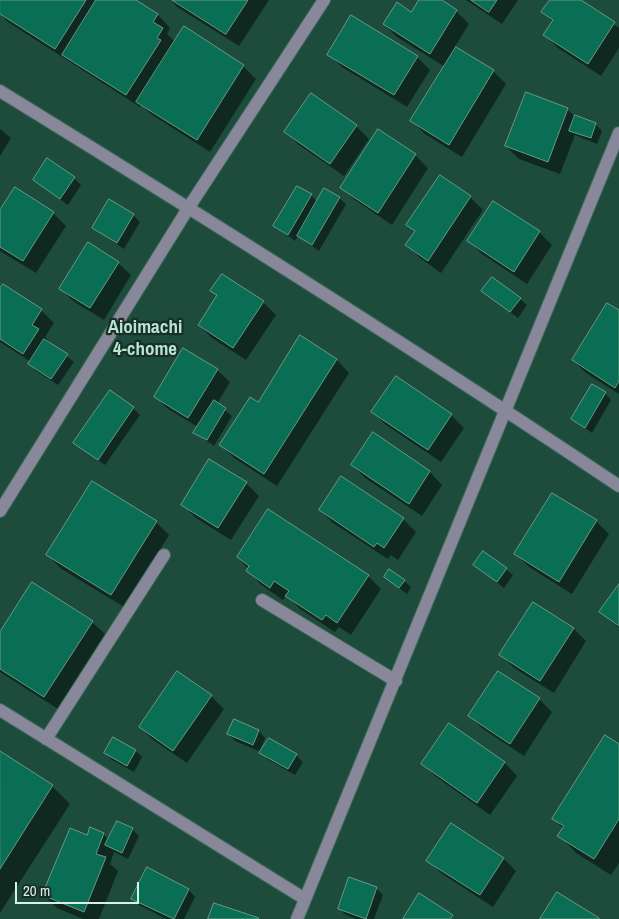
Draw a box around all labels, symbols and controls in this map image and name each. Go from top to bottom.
district label: Aioimachi 4-chome [108,317,182,361]
scale bar [18,872,141,904]
text: 20 m [23,880,50,901]

